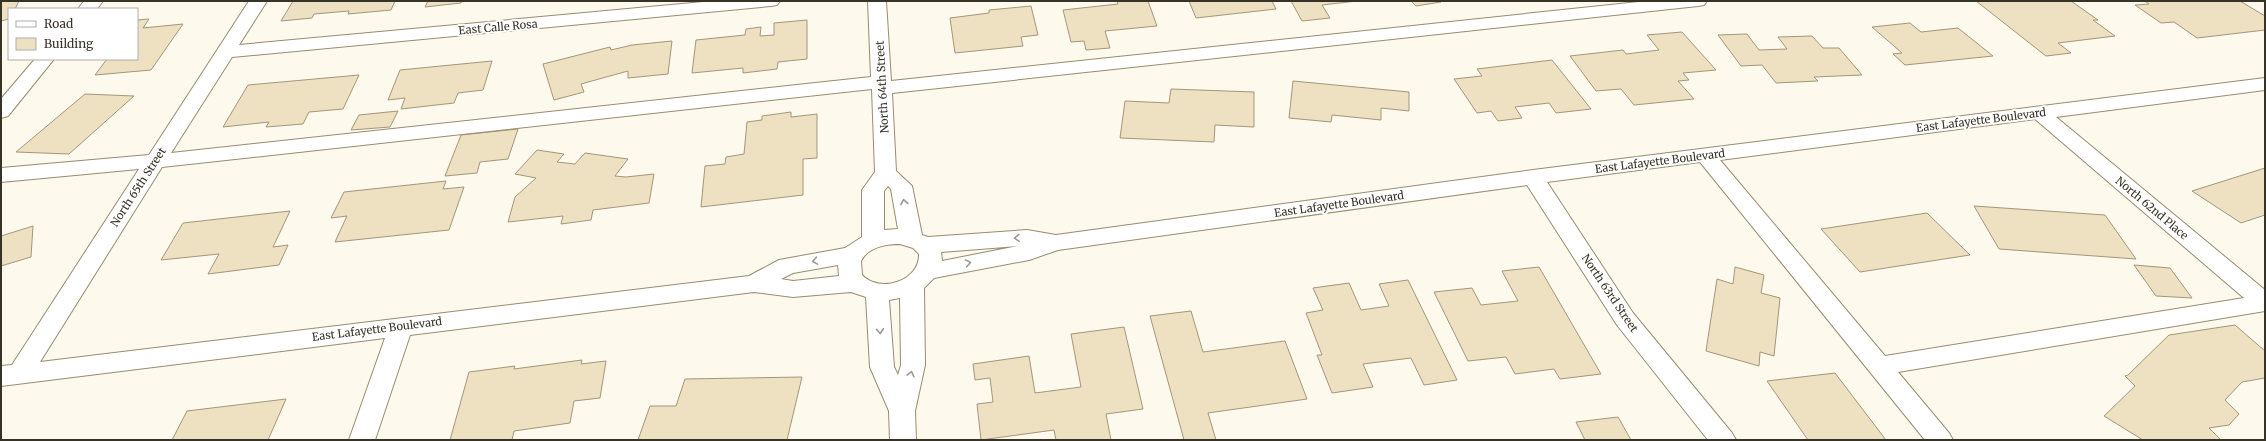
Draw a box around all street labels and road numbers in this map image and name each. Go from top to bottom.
street label: East Calle Rosa [458,17,538,37]
street label: North 64th Street [873,40,891,134]
street label: East Lafayette Boulevard [1915,105,2047,135]
street label: North 65th Street [107,144,169,229]
street label: East Lafayette Boulevard [1594,146,1726,176]
street label: North 62nd Place [2113,174,2191,243]
street label: East Lafayette Boulevard [1273,188,1405,220]
street label: North 63rd Street [1579,251,1642,335]
street label: East Lafayette Boulevard [311,314,443,344]

